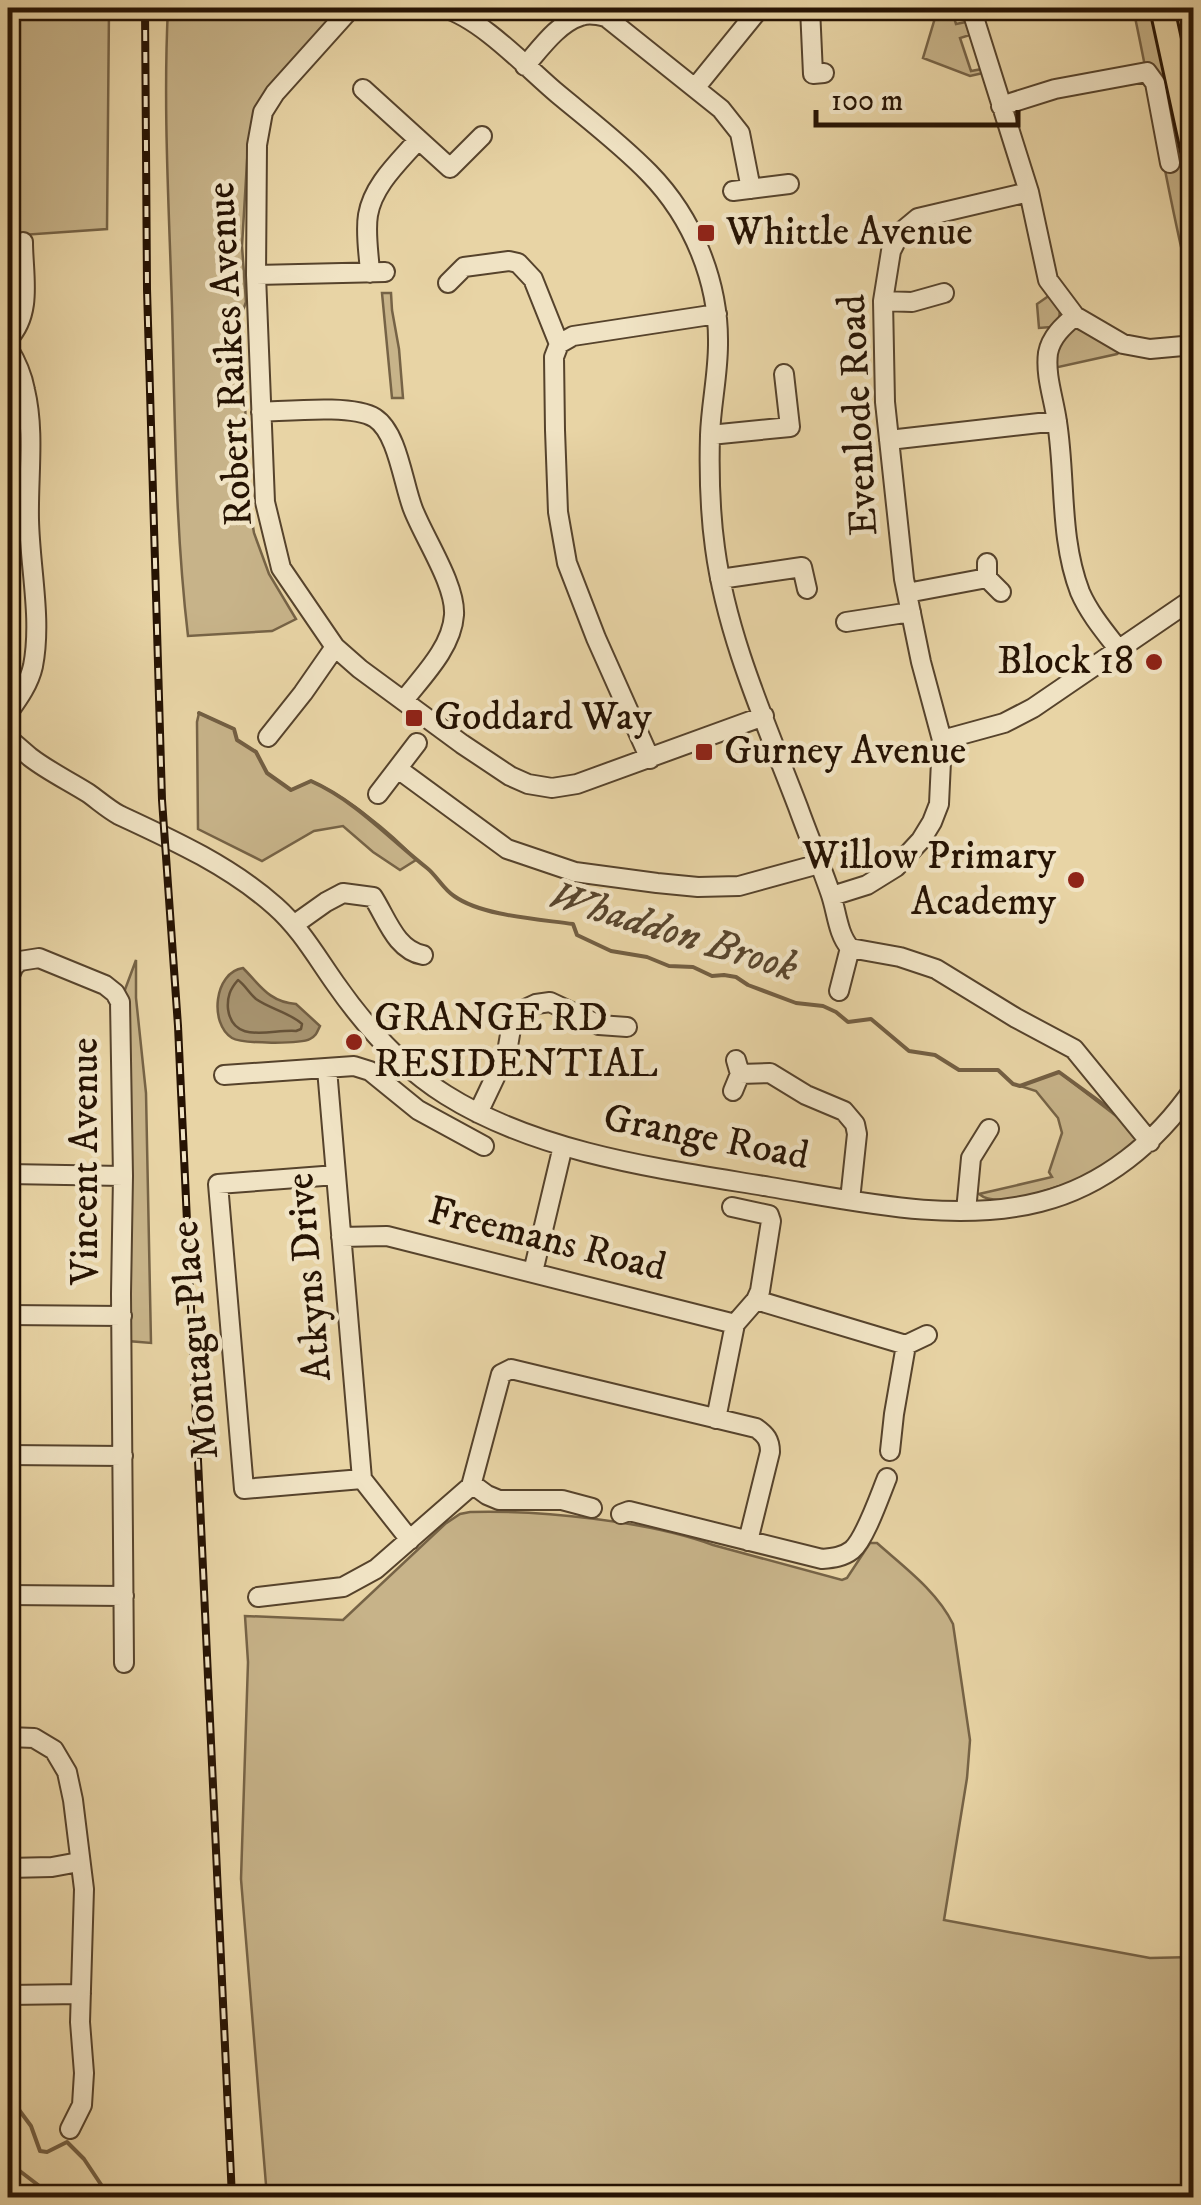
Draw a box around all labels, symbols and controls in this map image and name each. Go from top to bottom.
scale bar [816,65,1018,127]
text: 100 m [831,83,903,120]
street label: Robert Raikes Avenue [197,181,265,527]
place label: Whittle Avenue [725,208,973,258]
marker: Whittle Avenue [695,222,717,244]
street label: Evenlode Road [828,293,890,537]
place label: Block 18 [997,637,1134,687]
marker: Block 18 [1143,651,1165,673]
place label: Goddard Way [434,693,653,743]
marker: Goddard Way [403,707,425,729]
place label: Gurney Avenue [724,727,966,777]
marker: Gurney Avenue [693,741,715,763]
place label: Willow Primary Academy [801,832,1057,928]
marker: Willow Primary Academy [1065,869,1087,891]
water label: Whaddon Brook [542,870,804,995]
place label: GRANGE RD RESIDENTIAL [374,994,658,1090]
marker: GRANGE RD RESIDENTIAL [343,1031,365,1053]
street label: Vincent Avenue [61,1037,111,1286]
street label: Grange Road [599,1094,813,1182]
street label: Atkyns Drive [276,1171,344,1383]
street label: Freemans Road [423,1186,671,1294]
street label: Montagu Place [161,1219,231,1461]

